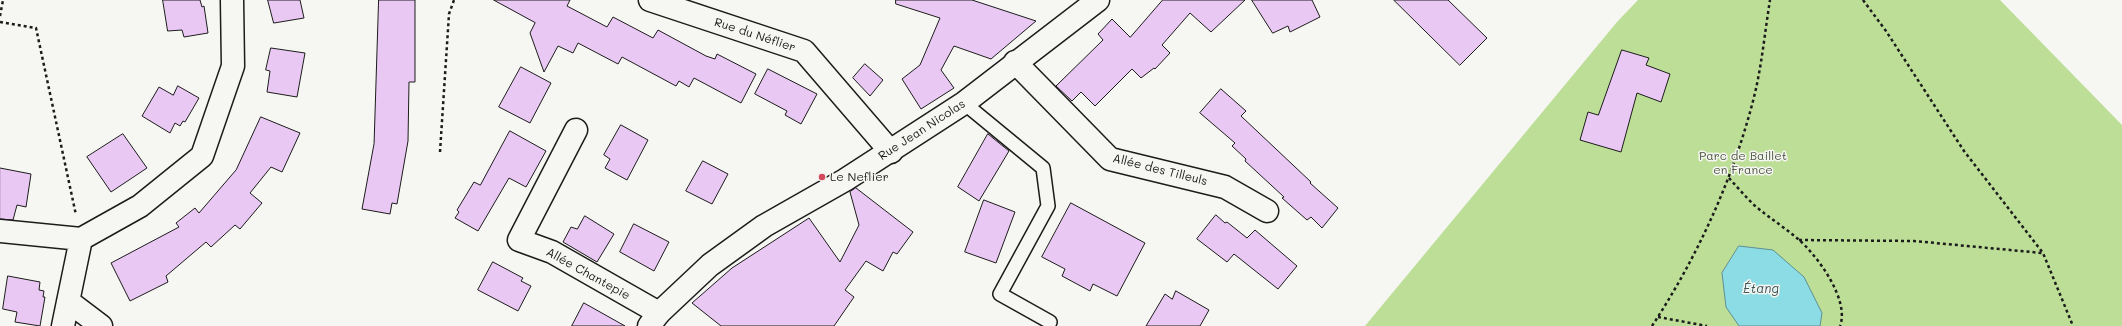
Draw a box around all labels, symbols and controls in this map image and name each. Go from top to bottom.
street label: Rue du Néflier [713,15,797,55]
street label: Rue Jean Nicolas [876,97,968,163]
park label: Parc de Baillet en France [1699,149,1787,177]
street label: Allée des Tilleuls [1111,151,1209,189]
place label: Le Neflier [830,170,889,184]
marker: Le Neflier [817,172,827,182]
street label: Allée Chantepie [544,245,632,303]
water label: Étang [1743,281,1779,297]

